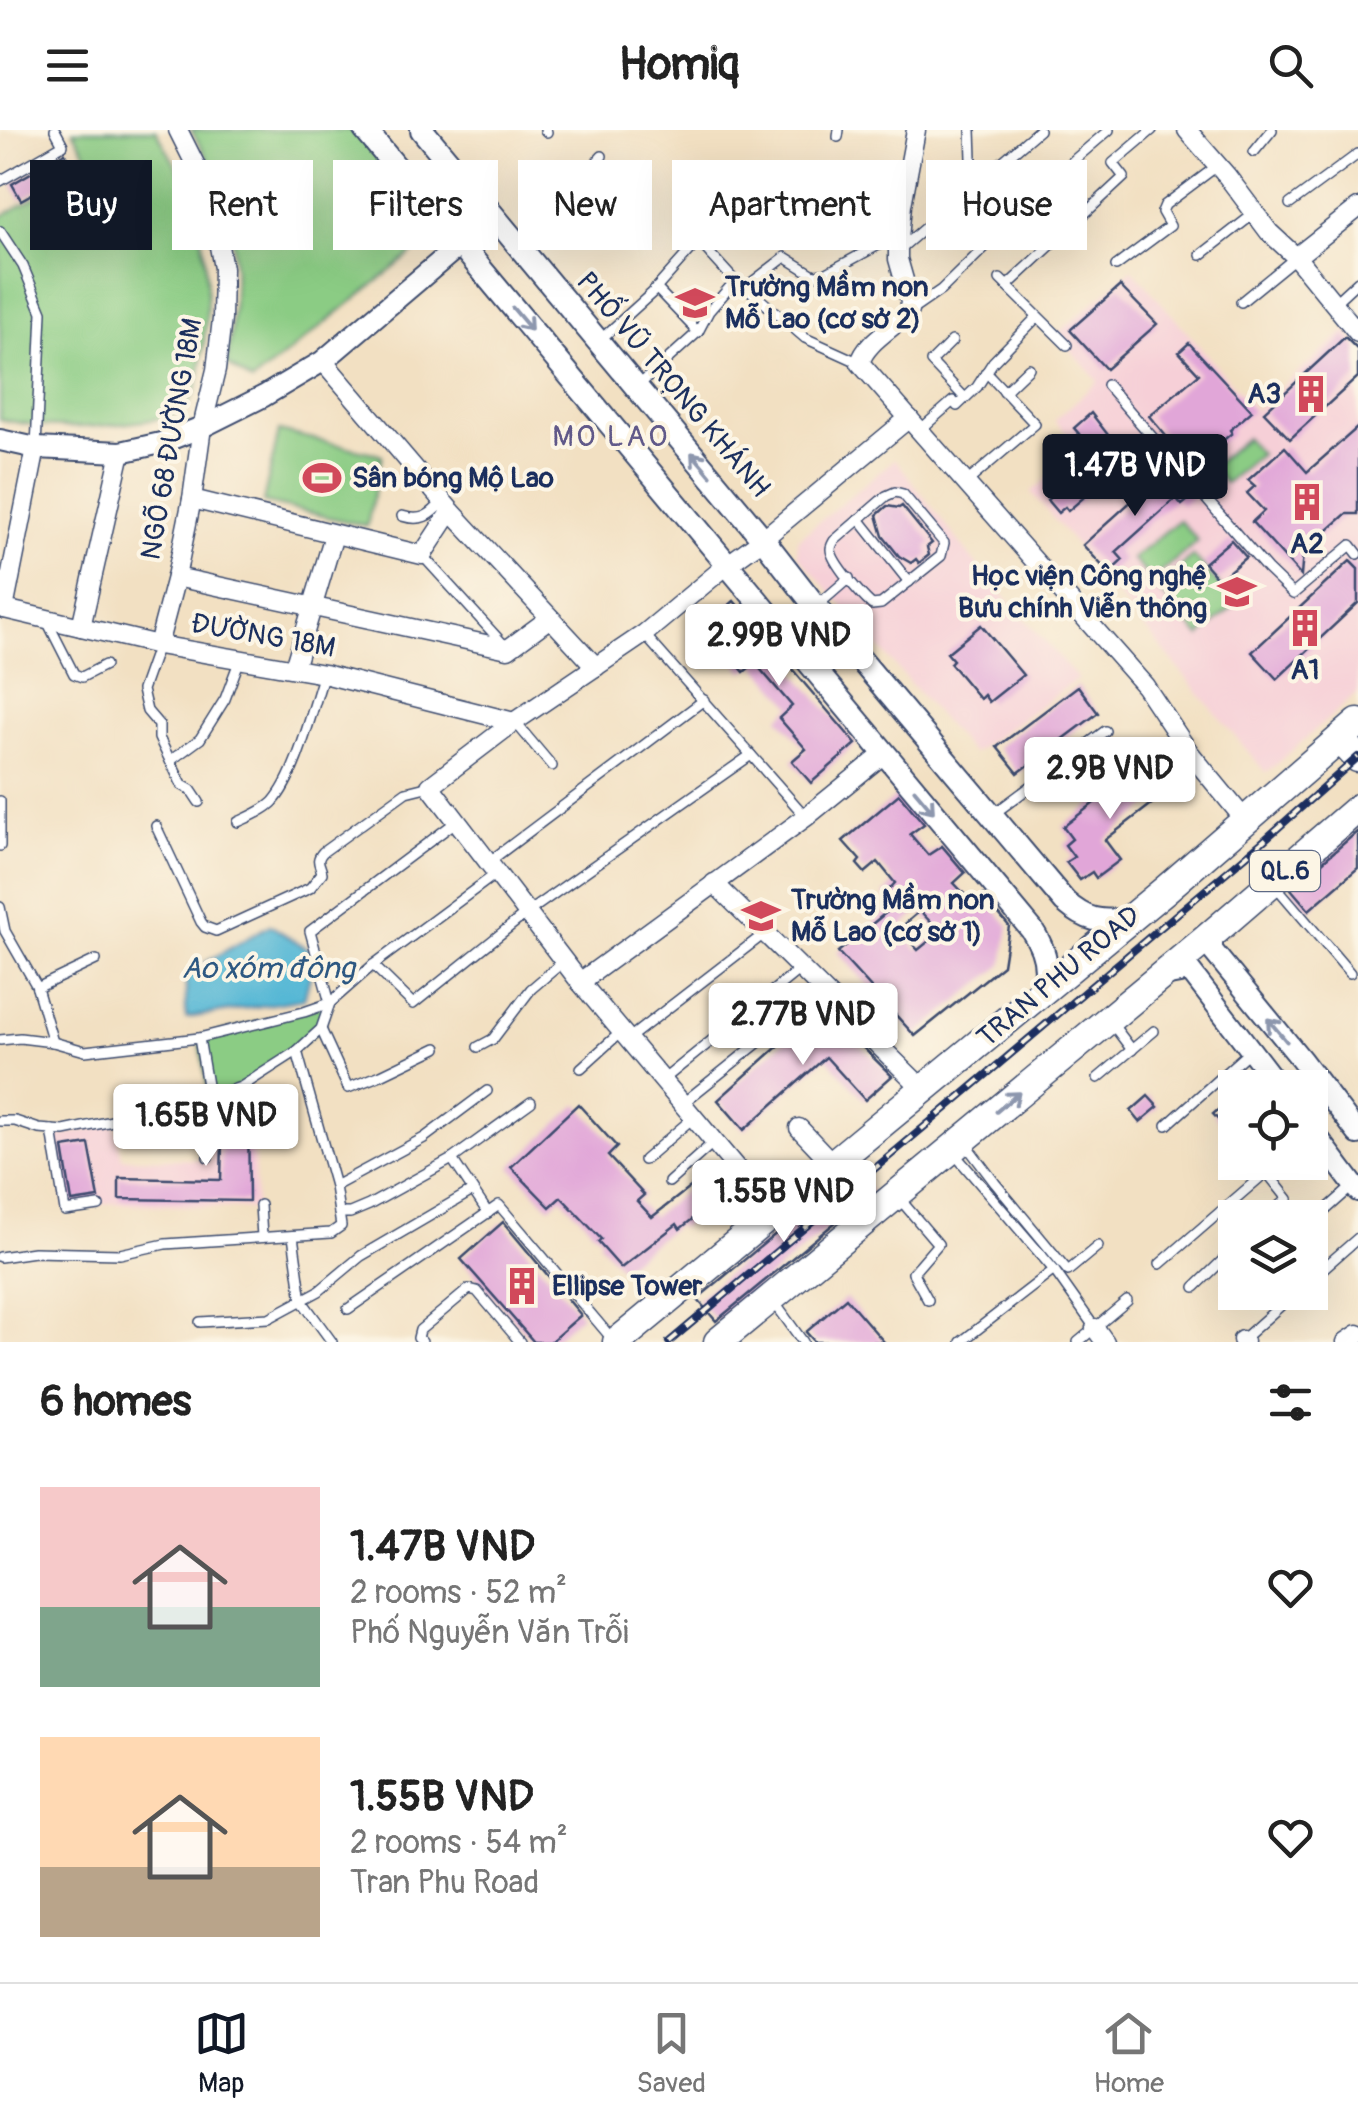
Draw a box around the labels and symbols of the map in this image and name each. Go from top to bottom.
street label: PHỐ VŨ TRỌNG KHÁNH [568,262,781,505]
place label: Trường Mầm non Mỗ Lao (cơ sở 2) [724,269,929,337]
school or university icon: Trường Mầm non Mỗ Lao (cơ sở 2) [674,282,716,324]
one-way arrow [511,306,533,332]
street label: NGÕ 68 ĐƯỜNG 18M [134,316,210,562]
building icon: A3 [1290,373,1332,415]
place label: A3 [1247,377,1281,412]
district label: MO LAO [552,418,670,455]
pin: 1.47B VND [1021,434,1249,519]
one-way arrow [690,452,712,478]
sports icon: Sân bóng Mộ Lao [301,457,343,499]
place label: Sân bóng Mộ Lao [352,461,554,496]
building icon: A2 [1286,481,1328,523]
place label: A2 [1290,527,1324,562]
place label: Học viện Công nghệ Bưu chính Viễn thông [958,559,1207,626]
school or university icon: Học viện Công nghệ Bưu chính Viễn thông [1216,571,1258,613]
pin: 2.99B VND [665,604,893,689]
street label: ĐƯỜNG 18M [188,606,338,666]
building icon: A1 [1284,607,1326,649]
place label: A1 [1290,653,1320,688]
pin: 2.9B VND [1007,737,1213,822]
one-way arrow [913,788,936,813]
road number: QL.6 [1250,851,1320,891]
place label: Trường Mầm non Mỗ Lao (cơ sở 1) [790,882,995,950]
school or university icon: Trường Mầm non Mỗ Lao (cơ sở 1) [740,895,782,937]
street label: TRAN PHU ROAD [970,899,1148,1055]
water label: Ao xóm đông [181,950,356,987]
pin: 2.77B VND [689,983,917,1068]
one-way arrow [1266,1017,1288,1043]
pin: 1.65B VND [92,1084,320,1169]
one-way arrow [995,1091,1021,1113]
pin: 1.55B VND [670,1160,898,1245]
building icon: Ellipse Tower [501,1265,543,1307]
place label: Ellipse Tower [552,1269,703,1304]

